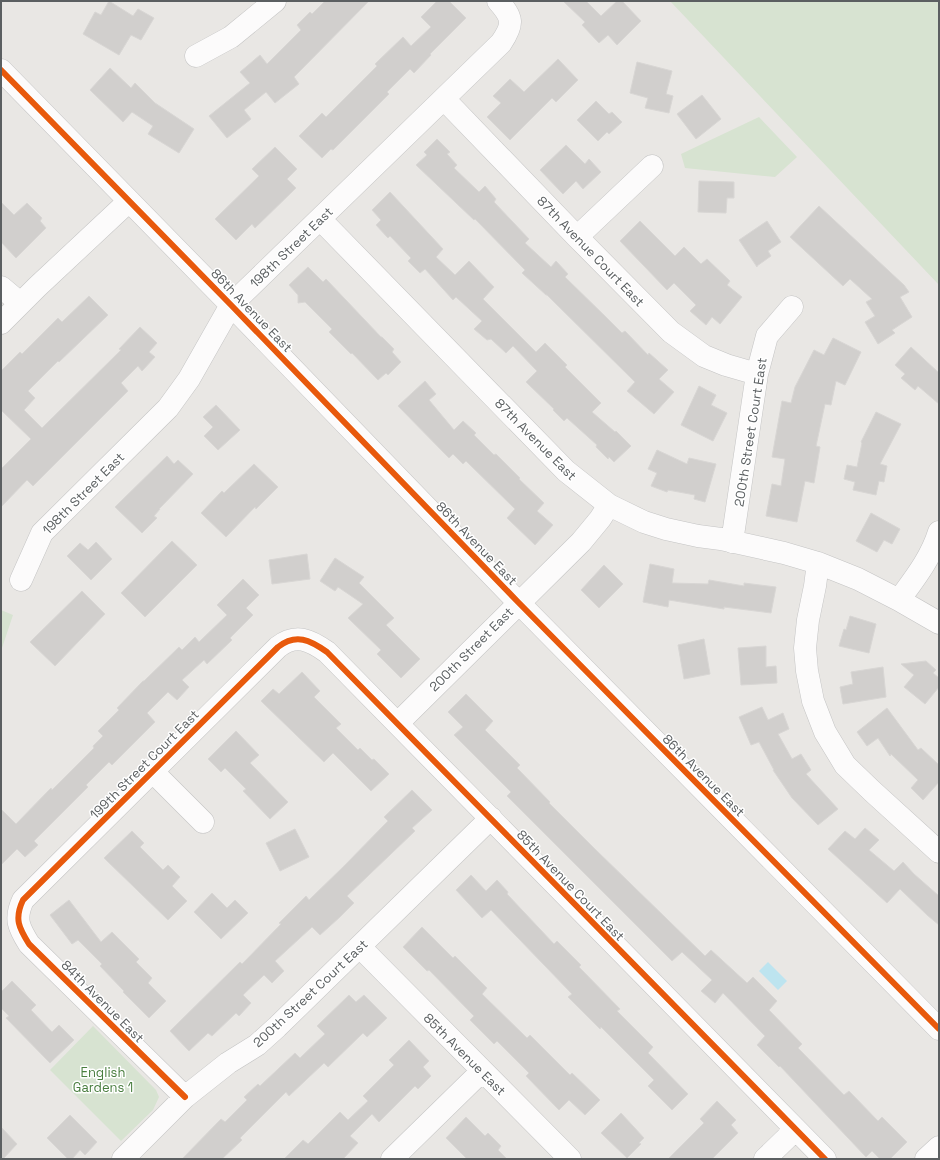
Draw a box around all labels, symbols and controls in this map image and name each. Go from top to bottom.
street label: 87th Avenue Court East [533,192,648,310]
street label: 198th Street East [246,203,337,291]
street label: 86th Avenue East [207,265,296,356]
street label: 200th Street Court East [730,356,771,508]
street label: 87th Avenue East [491,395,580,484]
street label: 198th Street East [39,449,128,538]
street label: 86th Avenue East [432,498,521,589]
street label: 200th Street East [426,604,517,695]
street label: 199th Street Court East [86,706,203,823]
street label: 86th Avenue East [659,731,749,820]
street label: 85th Avenue Court East [513,826,628,945]
street label: 200th Street Court East [249,936,371,1051]
street label: 84th Avenue East [58,956,148,1046]
street label: 85th Avenue East [420,1010,509,1099]
park label: English Gardens 1 [73,1064,133,1096]

